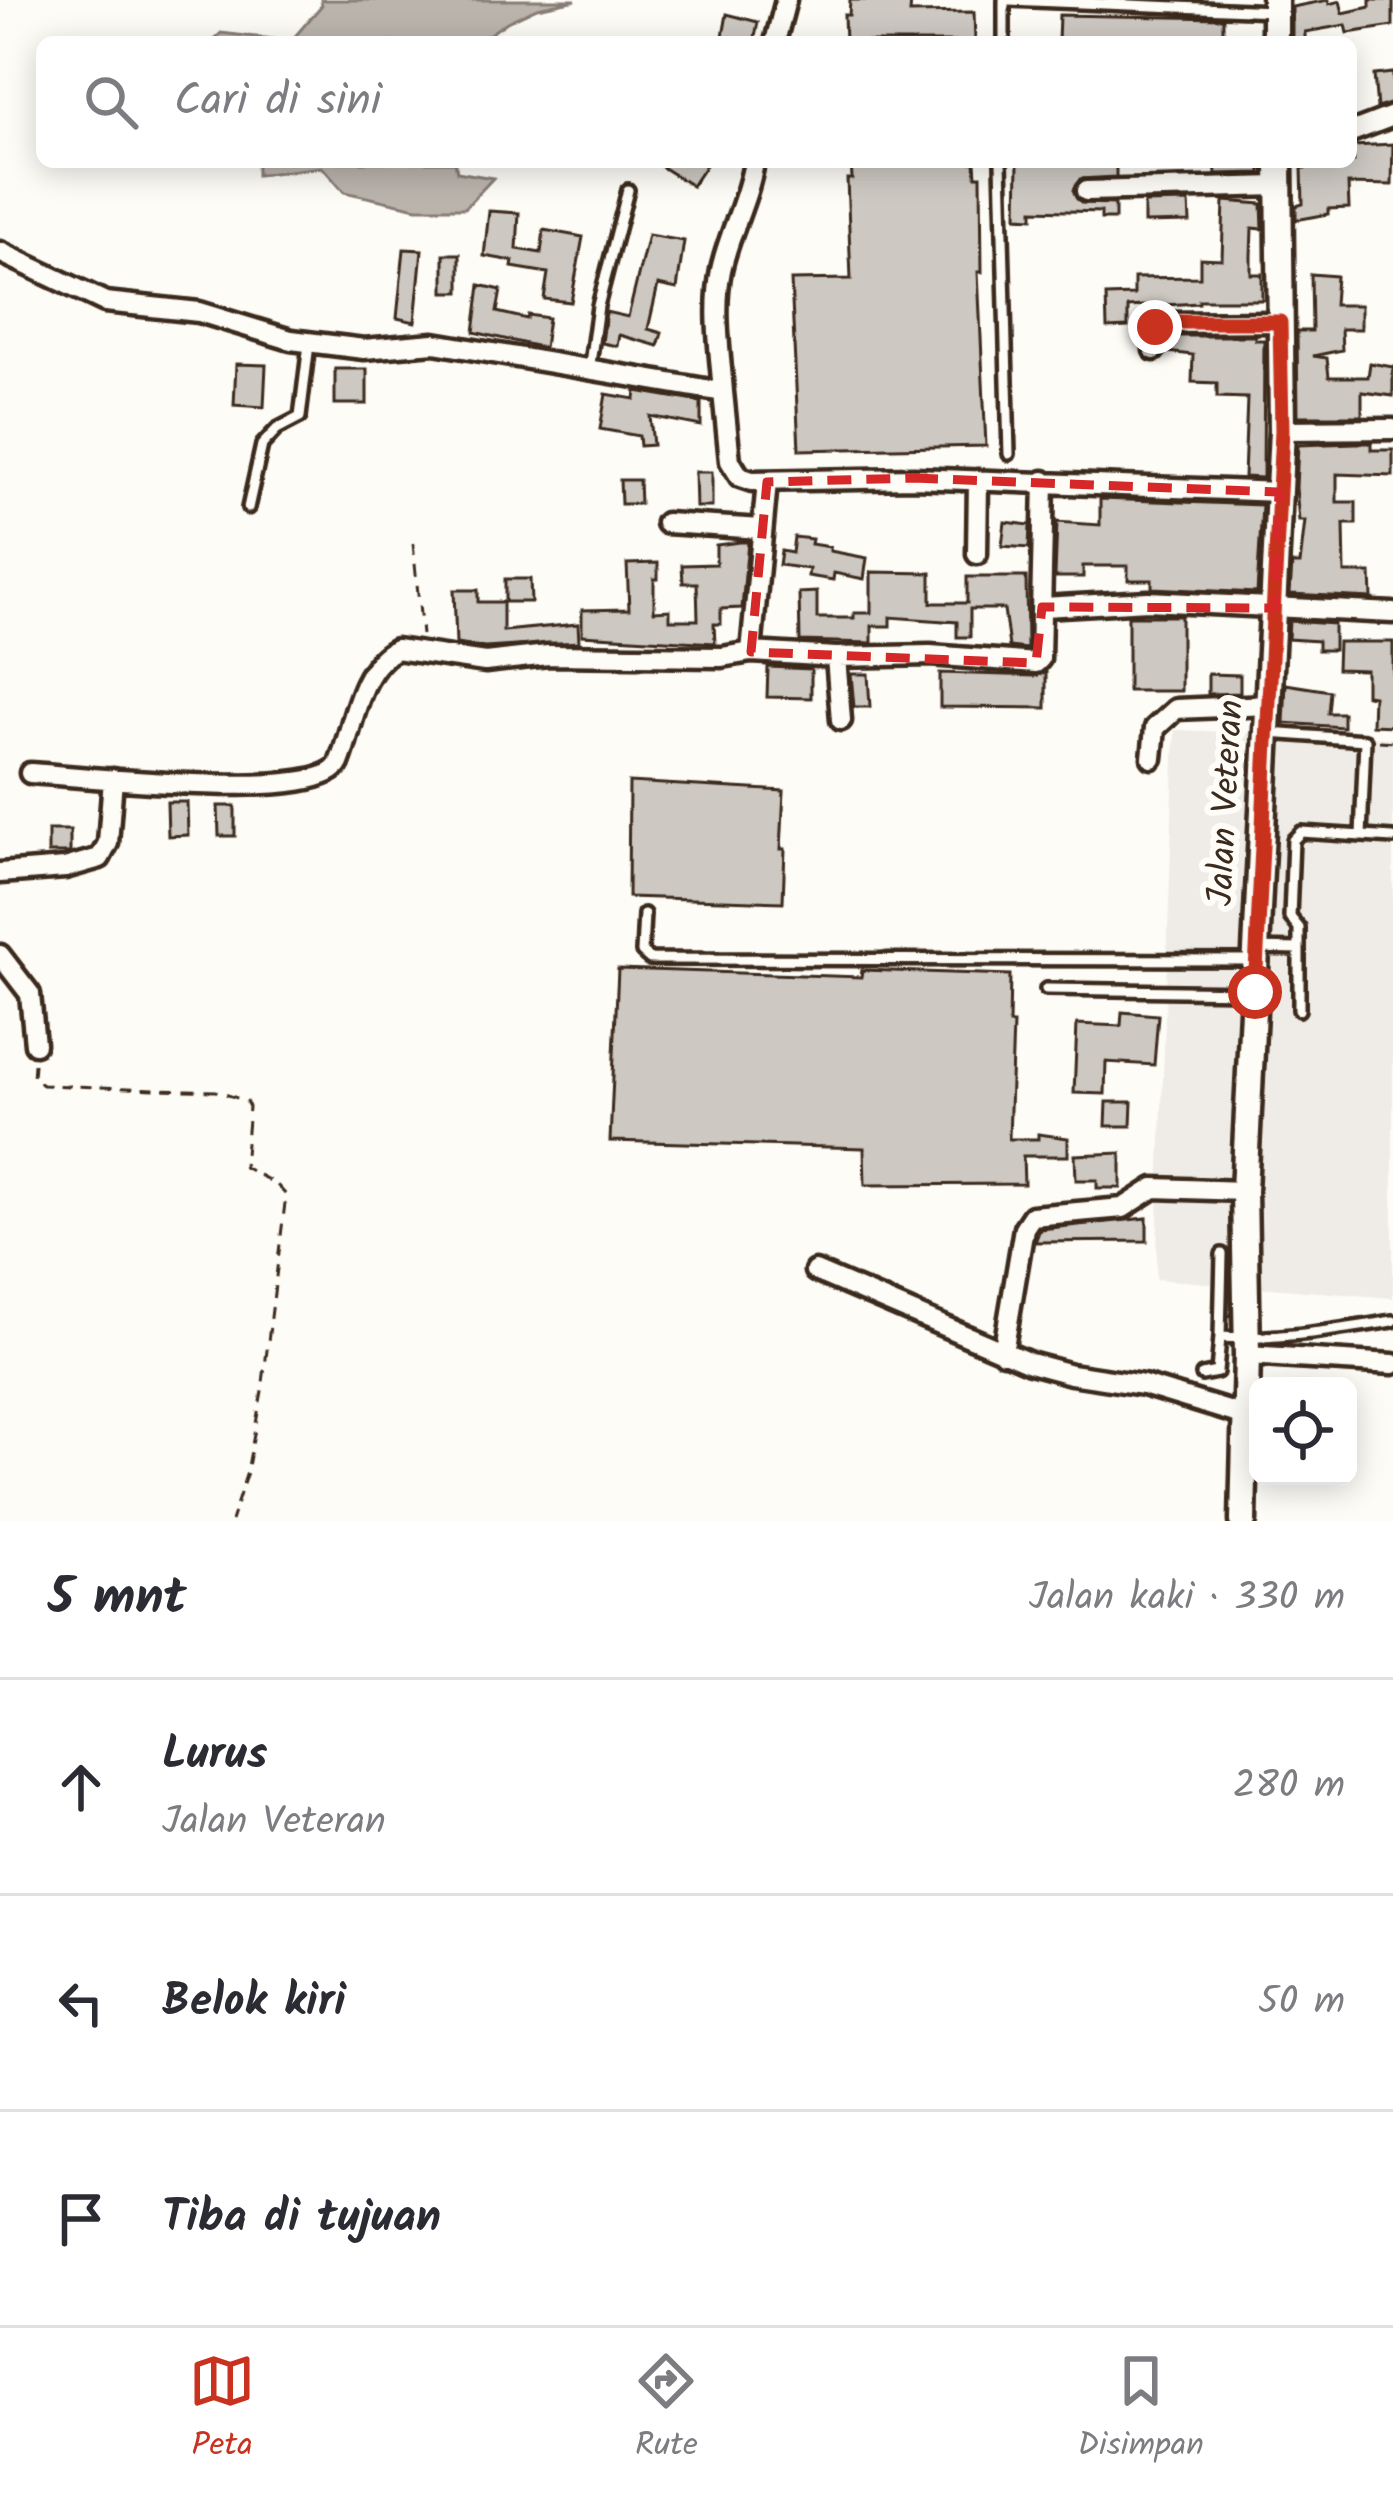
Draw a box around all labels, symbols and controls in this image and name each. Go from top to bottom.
search box [36,36,1357,168]
text: Cari di sini [174,66,382,138]
icon: search [78,69,144,135]
route end [1128,300,1182,354]
street label: Jalan Veteran [1193,698,1261,908]
route start [1228,965,1282,1019]
map controls [1249,1377,1357,1485]
button: locate [1249,1377,1357,1485]
text: 5 mnt [48,1559,186,1640]
text: Jalan kaki · 330 m [1029,1568,1345,1630]
text: Lurus [162,1720,268,1792]
icon: ahead [48,1754,114,1820]
text: 280 m [1233,1756,1345,1818]
text: Jalan Veteran [162,1792,386,1854]
text: Belok kiri [162,1967,346,2039]
icon: left [48,1970,114,2036]
text: 50 m [1258,1972,1345,2034]
text: Tiba di tujuan [162,2183,441,2255]
icon: arrive [48,2186,114,2252]
tab: Peta [189,2348,255,2473]
tab: Rute [633,2348,699,2473]
tab: Disimpan [1078,2348,1204,2473]

